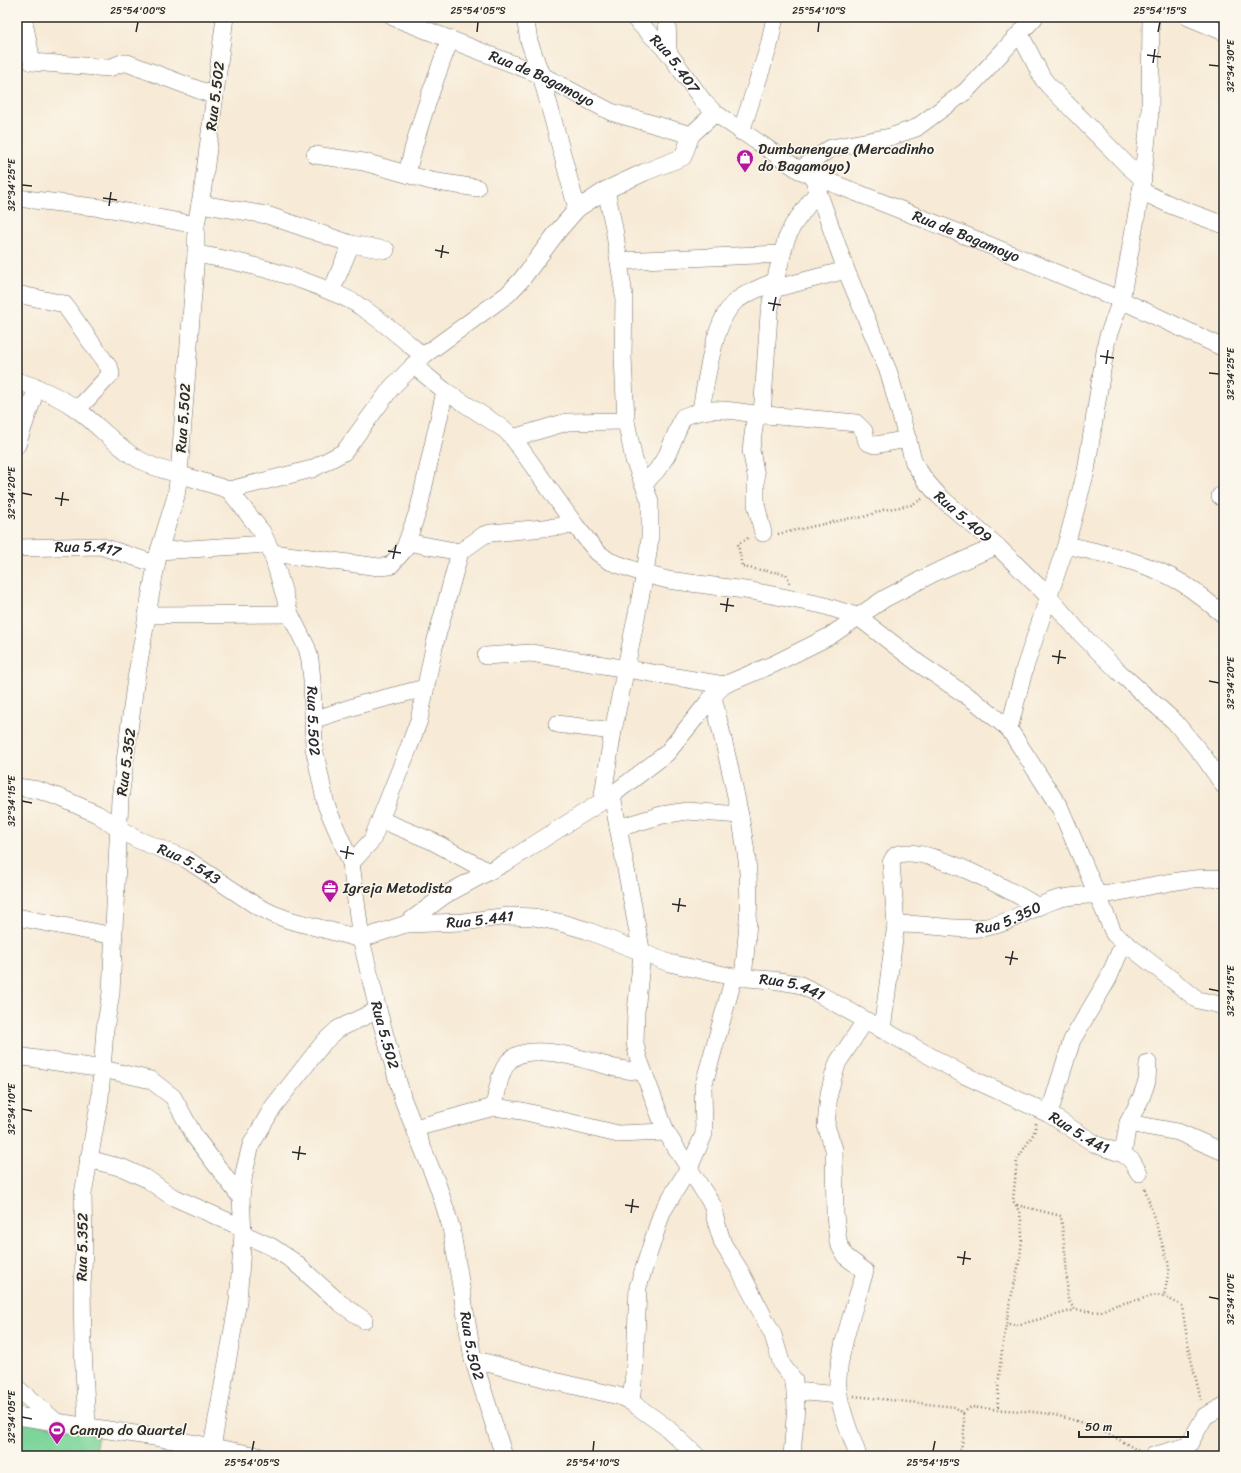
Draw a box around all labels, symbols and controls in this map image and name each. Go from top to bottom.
text: 25°54'00"S [110,2,166,20]
text: 25°54'05"S [450,2,506,20]
text: 25°54'10"S [792,2,846,20]
text: 25°54'15"S [1133,2,1187,20]
street label: Rua 5.407 [644,28,708,100]
text: 32°34'30"E [1222,38,1240,92]
street label: Rua de Bagamoyo [485,43,600,114]
street label: Rua 5.502 [198,60,232,132]
place label: Dumbanengue (Mercadinho do Bagamoyo) [758,136,935,179]
shop icon: Dumbanengue (Mercadinho do Bagamoyo) [735,148,755,173]
text: 32°34'25"E [3,157,21,211]
street label: Rua de Bagamoyo [908,203,1024,270]
text: 32°34'25"E [1222,346,1240,400]
street label: Rua 5.502 [168,382,198,454]
text: 32°34'20"E [3,465,21,519]
street label: Rua 5.409 [928,484,998,550]
street label: Rua 5.417 [54,533,126,565]
text: 32°34'20"E [1222,655,1240,709]
street label: Rua 5.502 [299,686,328,759]
street label: Rua 5.352 [108,726,144,798]
text: 32°34'15"E [3,774,21,827]
street label: Rua 5.543 [154,836,226,892]
place label: Igreja Metodista [342,875,453,901]
office icon: Igreja Metodista [320,878,340,903]
street label: Rua 5.350 [974,894,1046,941]
street label: Rua 5.441 [446,903,514,936]
text: 32°34'15"E [1222,964,1240,1017]
street label: Rua 5.441 [758,966,830,1008]
street label: Rua 5.502 [363,998,407,1072]
text: 32°34'10"E [3,1082,21,1135]
street label: Rua 5.441 [1044,1104,1113,1161]
street label: Rua 5.352 [68,1212,96,1281]
text: 32°34'10"E [1222,1272,1240,1325]
street label: Rua 5.502 [452,1310,492,1384]
text: 32°34'05"E [3,1389,21,1444]
scale bar [1079,1413,1188,1439]
text: 50 m [1085,1416,1112,1438]
place label: Campo do Quartel [70,1417,187,1443]
sports icon: Campo do Quartel [47,1420,67,1445]
text: 25°54'05"S [224,1454,280,1472]
text: 25°54'10"S [566,1454,620,1472]
text: 25°54'15"S [906,1454,960,1472]

